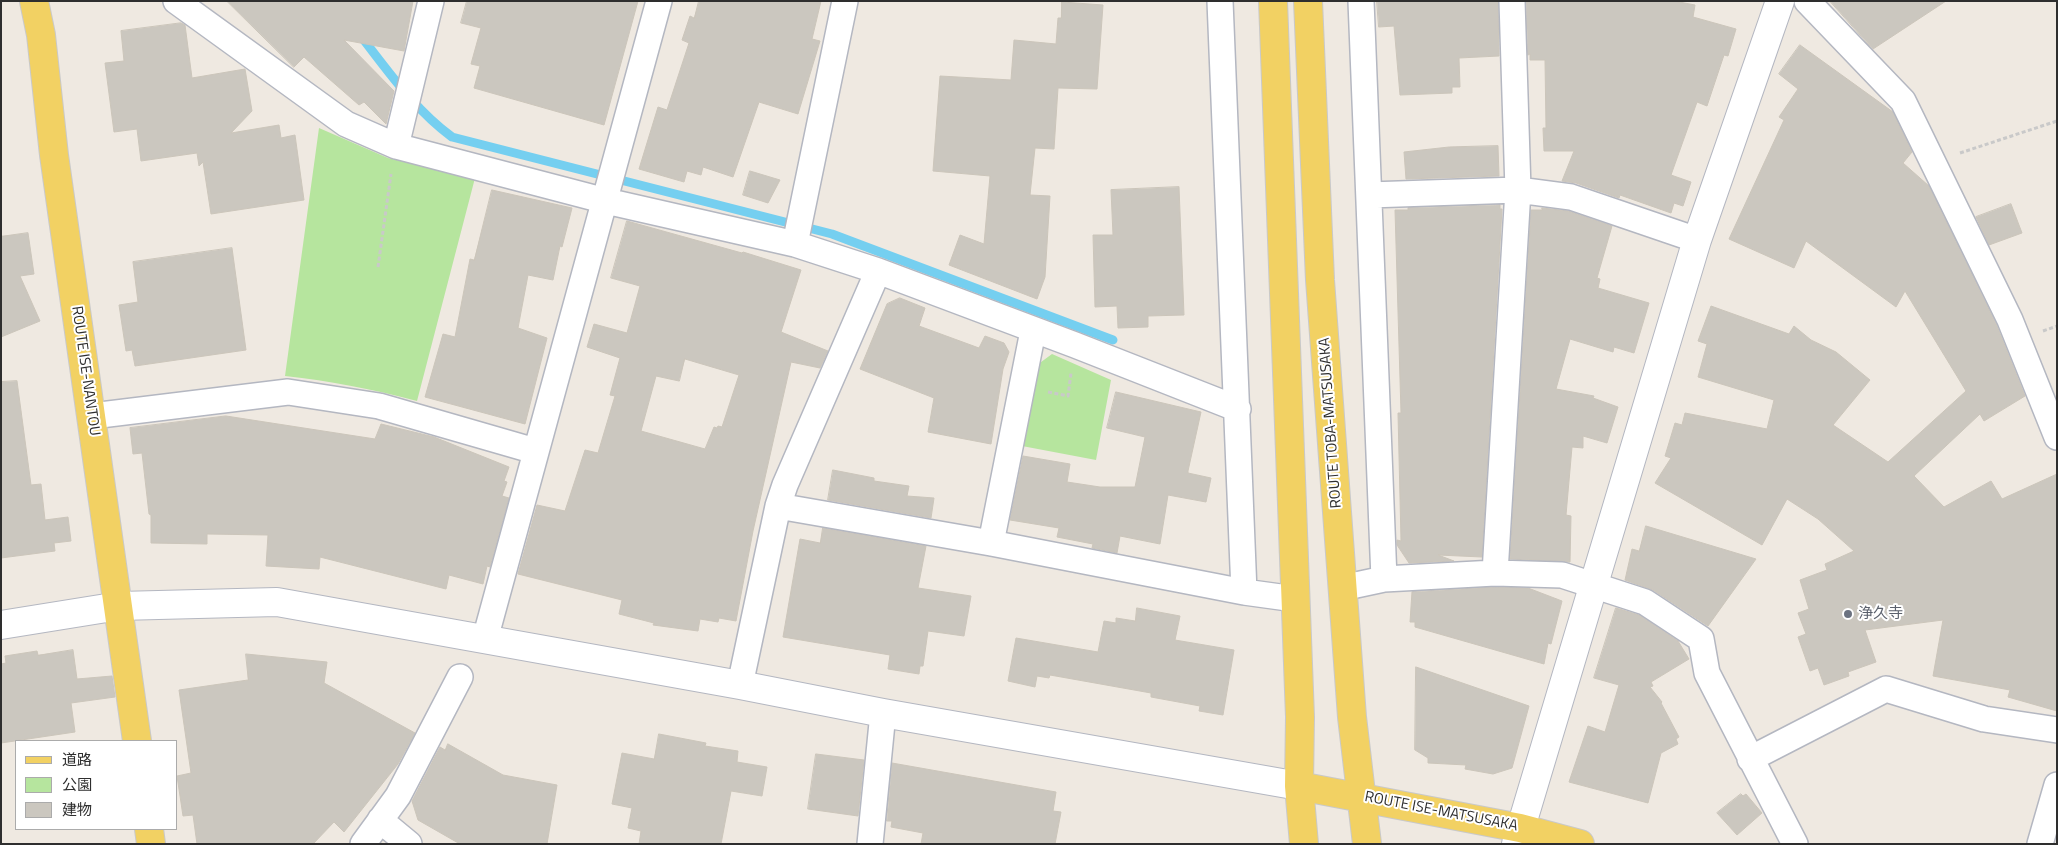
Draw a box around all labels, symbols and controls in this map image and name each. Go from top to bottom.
street label: ROUTE ISE-NANTOU [67,305,103,437]
street label: ROUTE TOBA-MATSUSAKA [1316,337,1346,509]
place label: 浄久寺 [1858,605,1903,623]
marker: 浄久寺 [1842,608,1854,620]
legend [15,740,178,830]
text: 道路 [62,748,92,771]
text: 公園 [62,773,92,796]
street label: ROUTE ISE-MATSUSAKA [1363,788,1519,836]
text: 建物 [62,798,92,821]

